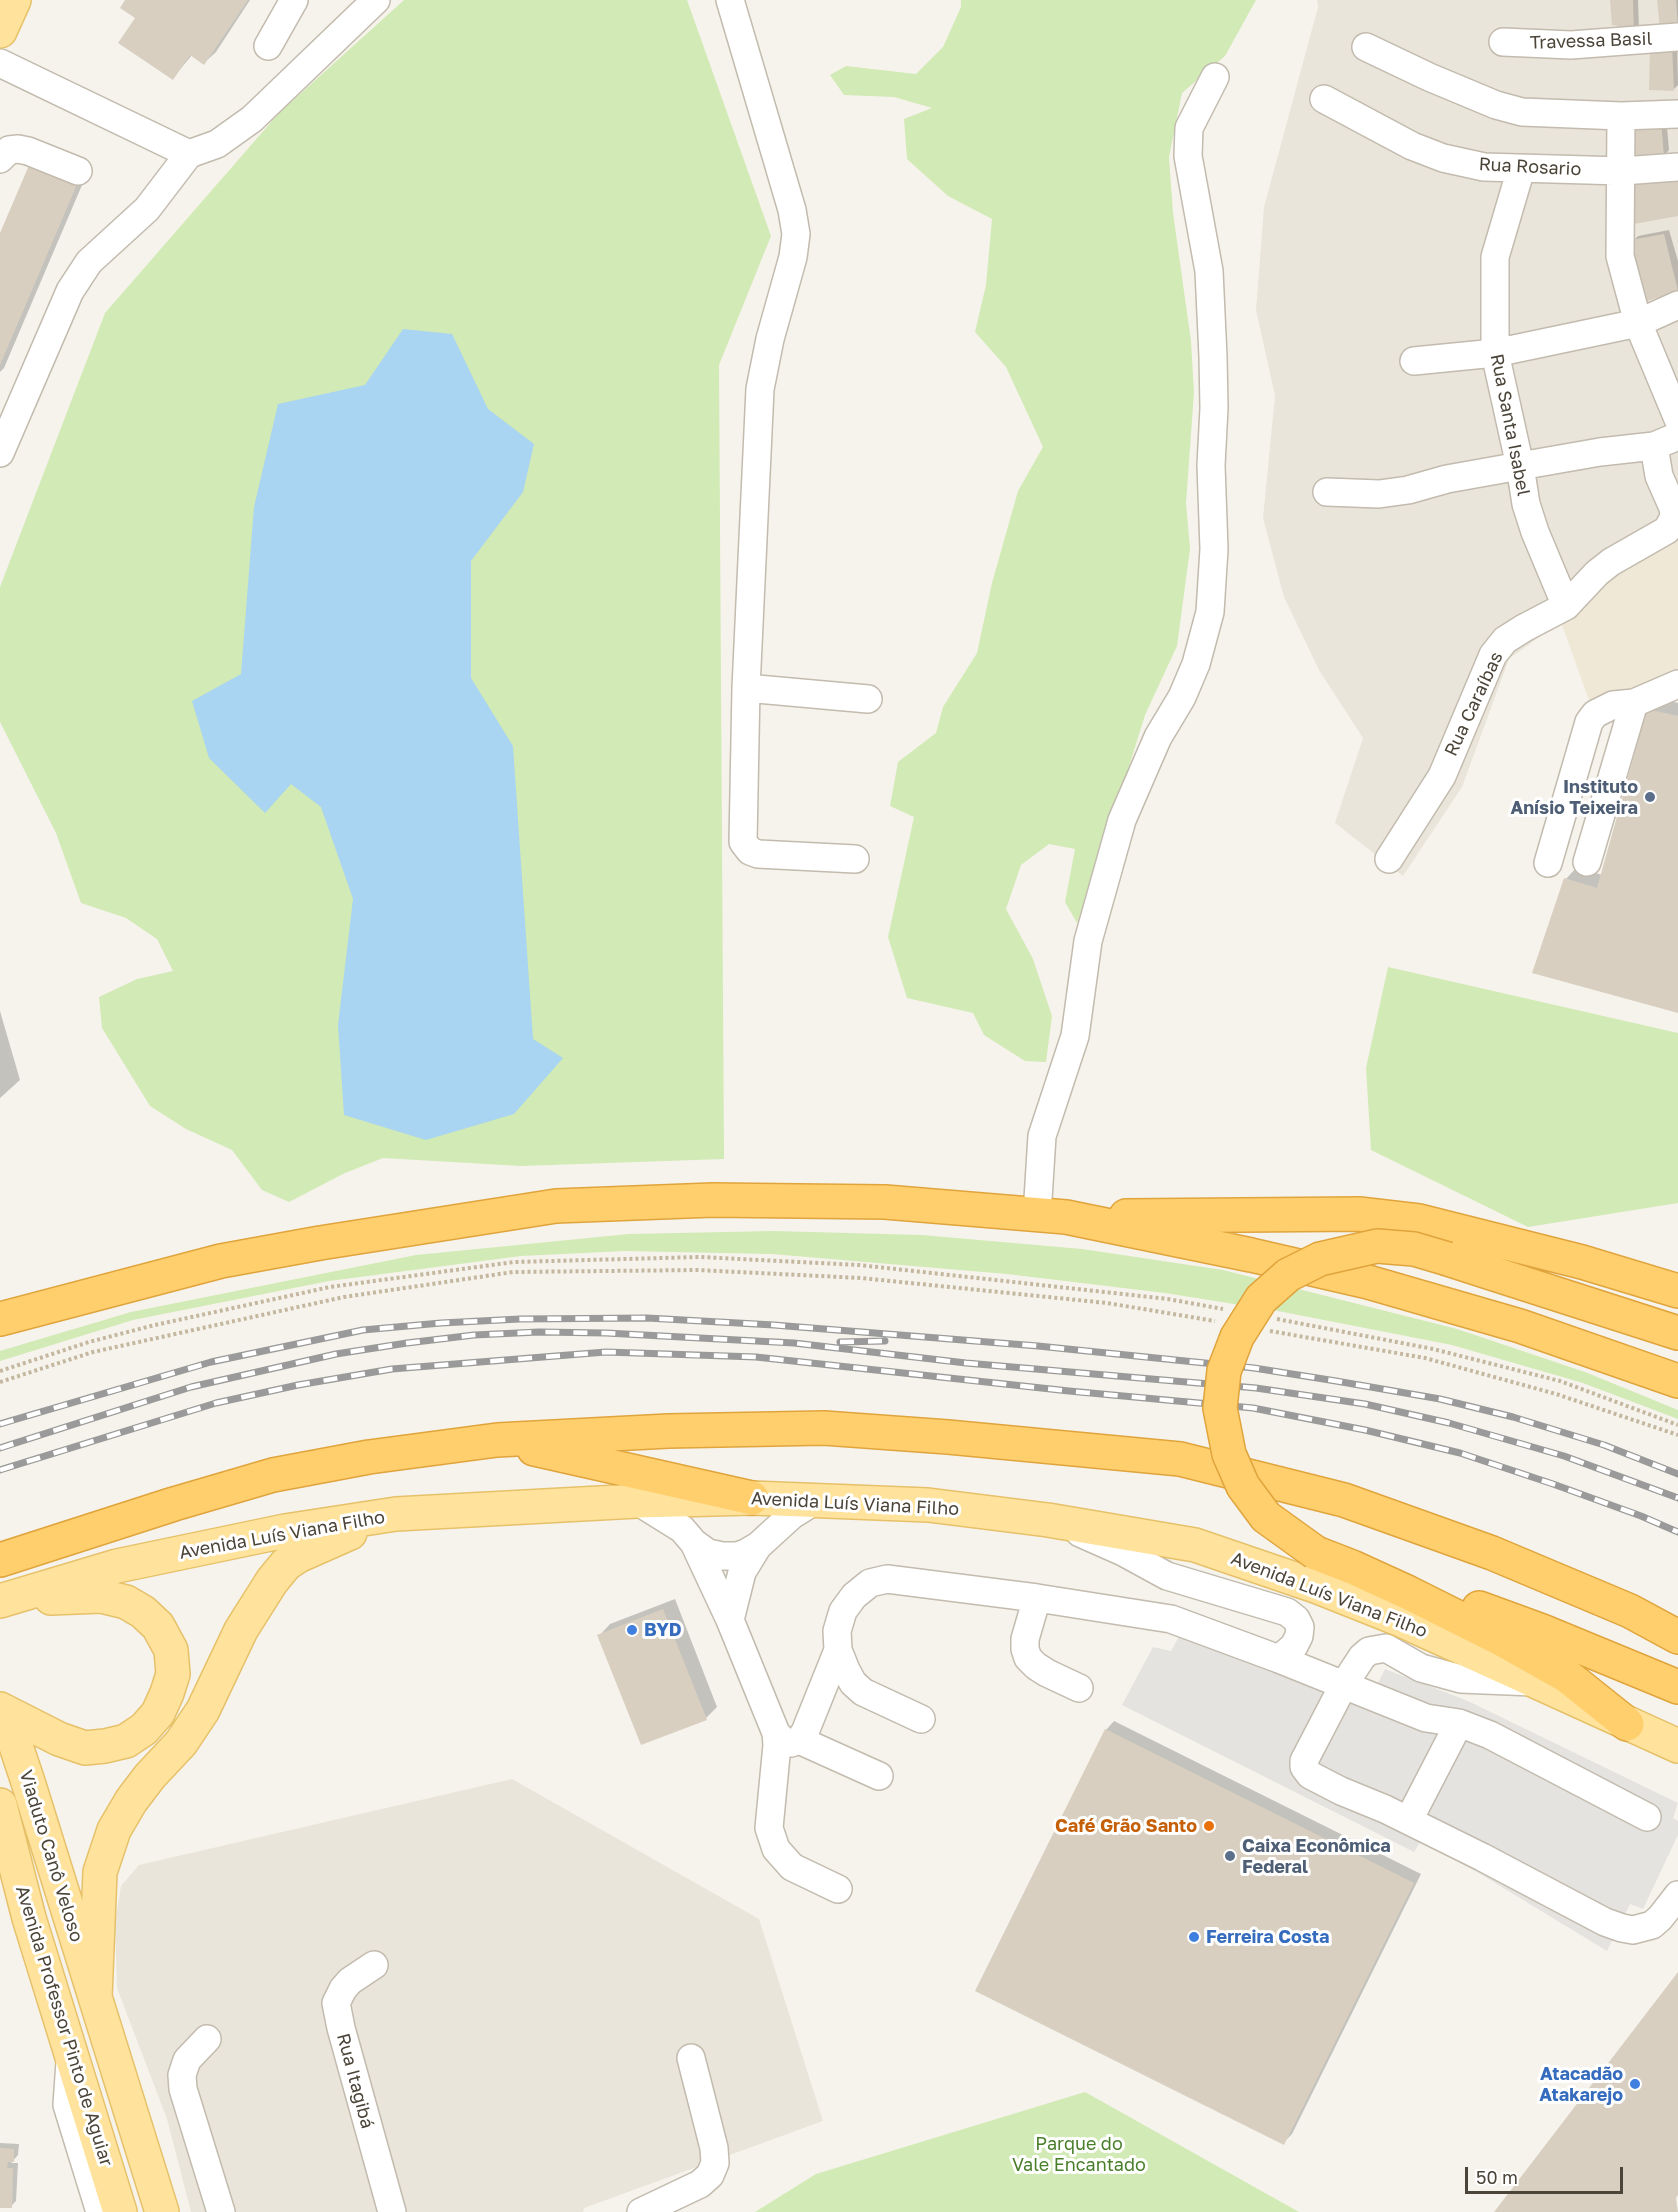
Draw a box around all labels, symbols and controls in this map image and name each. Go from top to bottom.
street label: Travessa Basil [1529,28,1653,54]
street label: Rua Rosario [1478,154,1582,180]
street label: Rua Santa Isabel [1486,352,1534,498]
street label: Rua Caraíbas [1440,648,1508,760]
place label: Instituto Anísio Teixeira [1510,776,1638,818]
marker: Instituto Anísio Teixeira [1643,790,1657,804]
street label: Avenida Luís Viana Filho [750,1488,960,1520]
street label: Avenida Luís Viana Filho [178,1506,386,1564]
street label: Avenida Luís Viana Filho [1228,1548,1430,1642]
place label: BYD [644,1619,682,1641]
marker: BYD [625,1623,639,1637]
street label: Viaduto Canô Veloso [15,1768,87,1944]
place label: Café Grão Santo [1055,1815,1197,1837]
marker: Café Grão Santo [1202,1819,1216,1833]
place label: Caixa Econômica Federal [1242,1835,1391,1878]
marker: Caixa Econômica Federal [1223,1849,1237,1863]
street label: Avenida Professor Pinto de Aguiar [11,1883,117,2169]
place label: Ferreira Costa [1206,1926,1329,1948]
marker: Ferreira Costa [1187,1930,1201,1944]
street label: Rua Itagibá [332,2031,378,2131]
place label: Atacadão Atakarejo [1539,2063,1623,2106]
marker: Atacadão Atakarejo [1628,2077,1642,2091]
park label: Parque do Vale Encantado [1012,2133,1146,2176]
scale bar [1468,2155,1626,2193]
text: 50 m [1476,2166,1518,2188]

